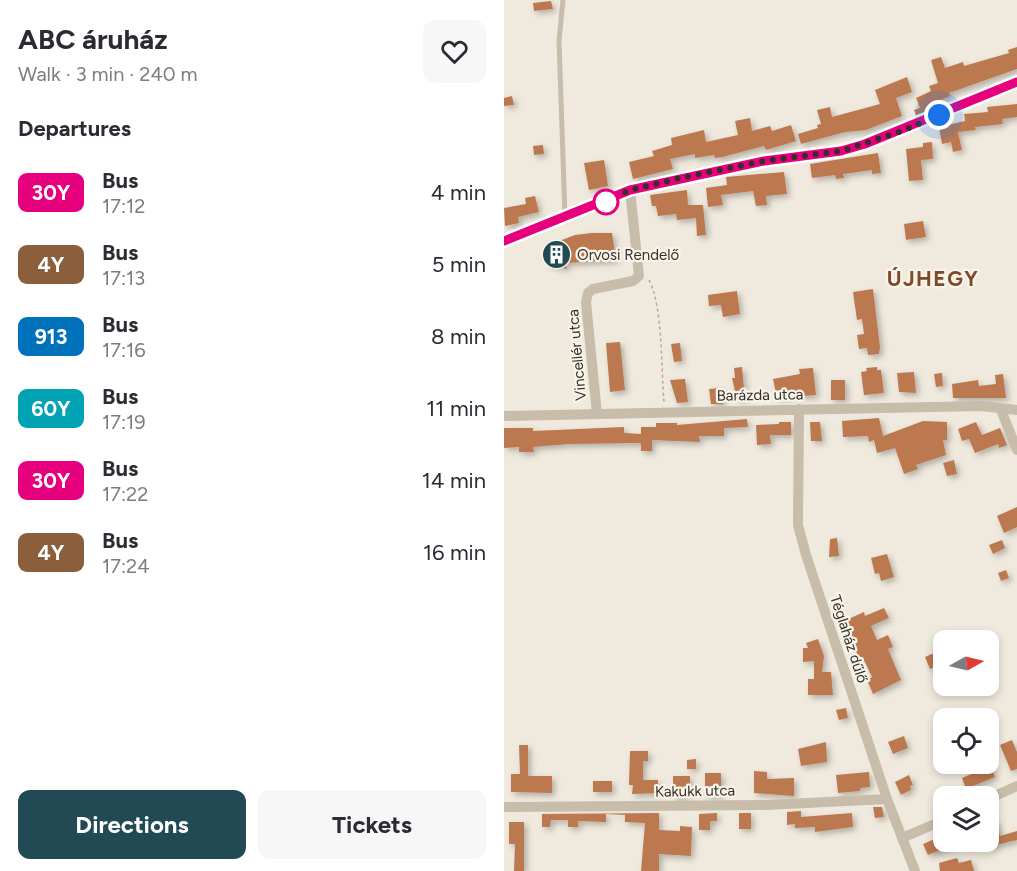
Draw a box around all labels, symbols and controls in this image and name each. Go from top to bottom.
button: heart [423,20,486,83]
text: ABC áruház [18,22,168,56]
text: Walk · 3 min · 240 m [18,62,198,86]
your location [924,100,954,130]
text: Departures [18,115,131,142]
text: Bus [102,167,138,194]
text: 4 min [431,179,486,206]
text: 30Y [32,180,70,205]
unlabelled marker [593,189,619,215]
text: 17:12 [102,194,146,218]
text: Bus [102,239,138,266]
building icon: Orvosi Rendelő [540,239,572,271]
place label: Orvosi Rendelő [577,246,679,264]
text: 5 min [432,251,486,278]
text: 4Y [38,252,64,277]
text: 17:13 [102,266,145,290]
district label: ÚJHEGY [887,266,979,291]
street label: Vincellér utca [564,308,590,402]
text: Bus [102,311,138,338]
text: 8 min [431,323,486,350]
text: 913 [35,324,67,349]
text: 17:16 [102,338,146,362]
text: Bus [102,383,138,410]
street label: Barázda utca [716,385,804,405]
text: 11 min [426,395,486,422]
text: 60Y [31,396,71,421]
text: 17:19 [102,410,146,434]
text: Bus [102,455,138,482]
text: 14 min [422,467,486,494]
text: 30Y [32,468,70,493]
text: 17:22 [102,482,148,506]
text: Bus [102,527,138,554]
text: 16 min [423,539,486,566]
text: 4Y [38,540,64,565]
text: 17:24 [102,554,150,578]
street label: Téglaház dűlő [826,593,872,686]
north arrow [933,630,999,696]
map controls [933,630,999,852]
button: locate [933,708,999,774]
street label: Kakukk utca [655,781,735,801]
button: layers [933,786,999,852]
button: Directions [18,790,246,859]
button: Tickets [258,790,486,859]

